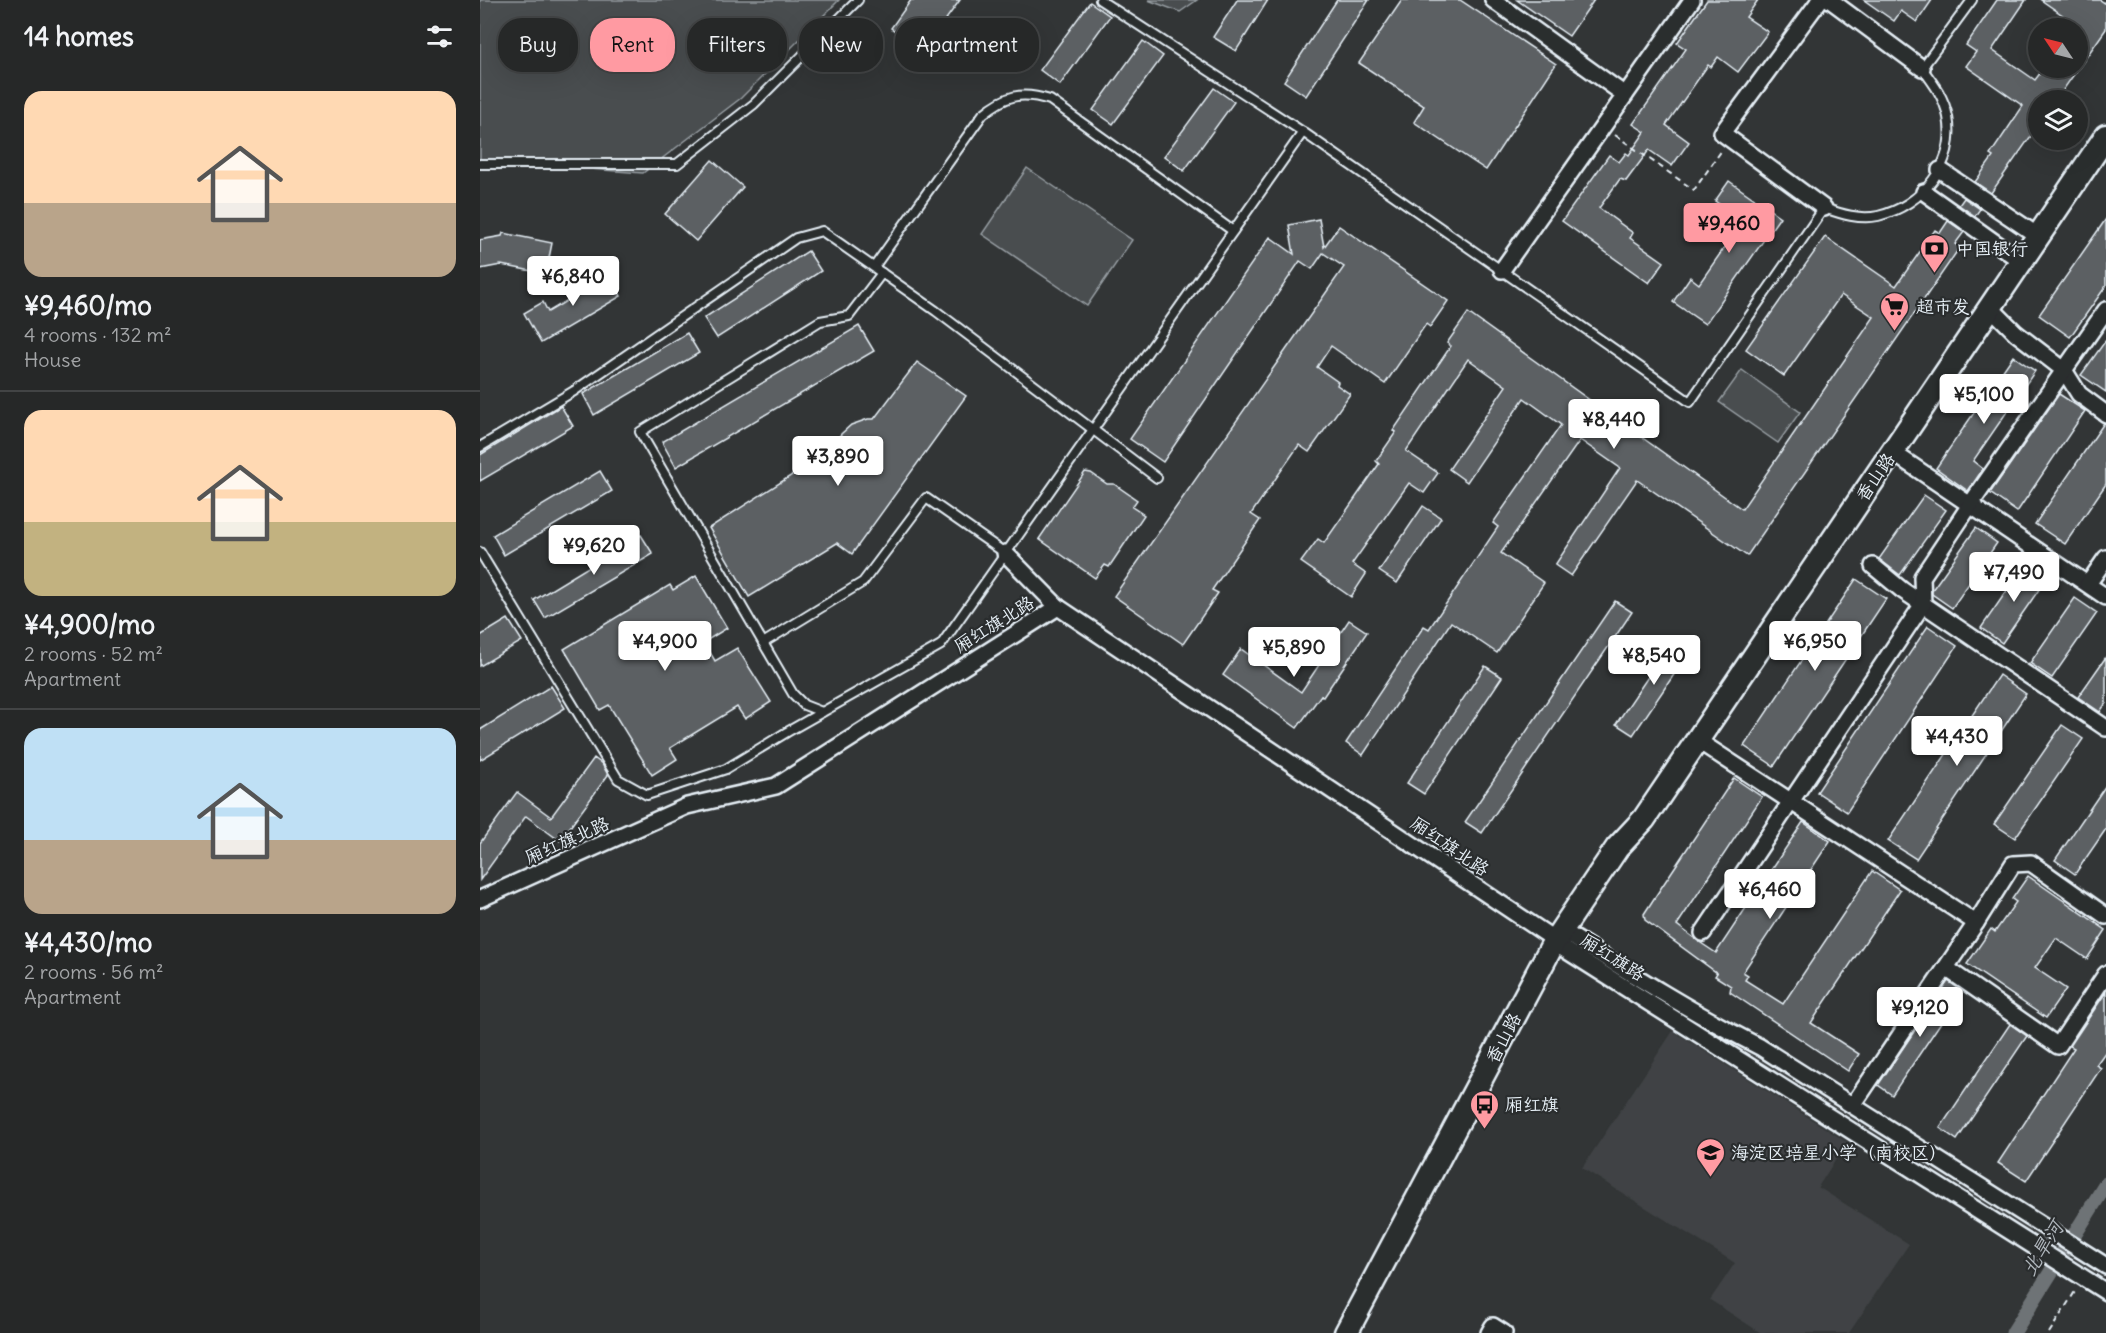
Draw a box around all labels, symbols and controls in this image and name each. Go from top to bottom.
chip: Buy [498,18,578,72]
chip: Rent [590,18,675,72]
chip: Filters [687,18,787,72]
chip: New [799,18,883,72]
chip: Apartment [895,18,1039,72]
north arrow [2028,18,2088,78]
map controls [2028,18,2088,150]
text: 14 homes [24,20,134,53]
icon: filters [423,20,456,53]
button: layers [2028,90,2088,150]
icon: home [186,130,294,238]
pin: ¥9,460 [1680,203,1778,254]
text: ¥9,460 [1698,210,1760,235]
bank icon: 中国银行 [1919,232,1951,274]
place label: 中国银行 [1956,237,2028,260]
pin: ¥6,840 [524,256,622,307]
text: ¥6,840 [541,263,605,288]
text: ¥9,460/mo [24,289,152,322]
supermarket icon: 超市发 [1879,290,1911,332]
place label: 超市发 [1916,295,1970,318]
text: 4 rooms · 132 m² [24,322,171,347]
text: House [24,347,81,372]
pin: ¥5,100 [1935,374,2033,425]
text: ¥5,100 [1954,381,2014,406]
pin: ¥8,440 [1565,399,1663,450]
text: ¥8,440 [1582,406,1646,431]
pin: ¥3,890 [789,436,887,487]
text: ¥3,890 [806,443,870,468]
street label: 香山路 [1850,448,1900,506]
icon: home [186,449,294,557]
pin: ¥9,620 [545,525,643,576]
text: ¥9,620 [563,532,625,557]
pin: ¥7,490 [1965,552,2063,603]
text: ¥7,490 [1983,559,2045,584]
street label: 厢红旗北路 [950,590,1038,658]
text: ¥4,900/mo [24,608,155,641]
pin: ¥4,900 [616,621,714,672]
pin: ¥6,950 [1766,621,1864,672]
pin: ¥5,890 [1245,627,1343,678]
text: ¥4,900 [632,628,698,653]
text: ¥6,950 [1783,628,1847,653]
text: ¥5,890 [1262,634,1326,659]
pin: ¥8,540 [1605,635,1703,686]
text: 2 rooms · 52 m² [24,641,163,666]
text: ¥8,540 [1622,642,1686,667]
text: Apartment [24,666,121,691]
pin: ¥4,430 [1908,716,2006,767]
text: ¥4,430 [1925,723,1989,748]
icon: home [186,767,294,875]
street label: 厢红旗北路 [521,811,613,869]
street label: 厢红旗北路 [1406,811,1494,881]
pin: ¥6,460 [1721,869,1819,920]
text: ¥6,460 [1738,876,1802,901]
text: ¥4,430/mo [24,926,152,959]
street label: 厢红旗路 [1576,928,1650,986]
text: 2 rooms · 56 m² [24,959,164,984]
text: Apartment [24,984,121,1009]
pin: ¥9,120 [1871,987,1969,1038]
text: ¥9,120 [1891,994,1949,1019]
street label: 香山路 [1480,1009,1526,1067]
bus stop icon: 厢红旗 [1468,1088,1500,1130]
place label: 厢红旗 [1505,1093,1559,1116]
school or university icon: 海淀区培星小学（南校区） [1694,1136,1726,1178]
place label: 海淀区培星小学（南校区） [1731,1141,1947,1164]
water label: 北旱河 [2016,1213,2070,1280]

